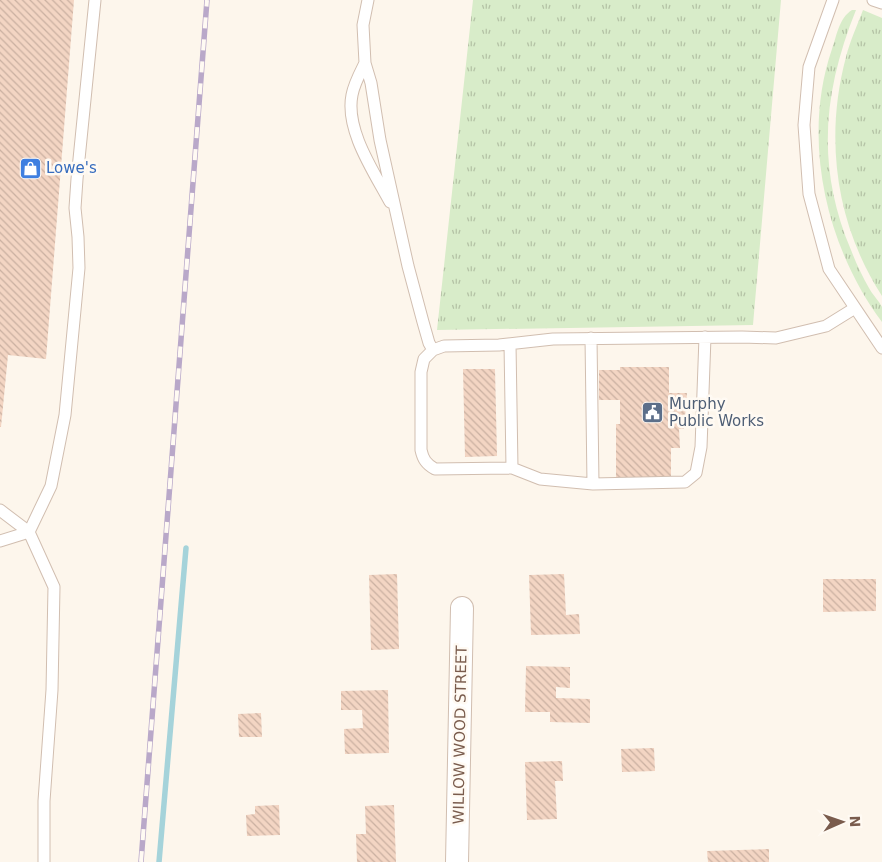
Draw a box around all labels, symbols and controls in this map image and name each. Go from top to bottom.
shop icon: Lowe's [18,156,42,180]
place label: Lowe's [46,159,97,177]
place label: Murphy Public Works [669,395,764,430]
public building icon: Murphy Public Works [641,401,665,425]
street label: WILLOW WOOD STREET [449,645,471,825]
north arrow [817,797,867,847]
text: N [847,815,863,828]

